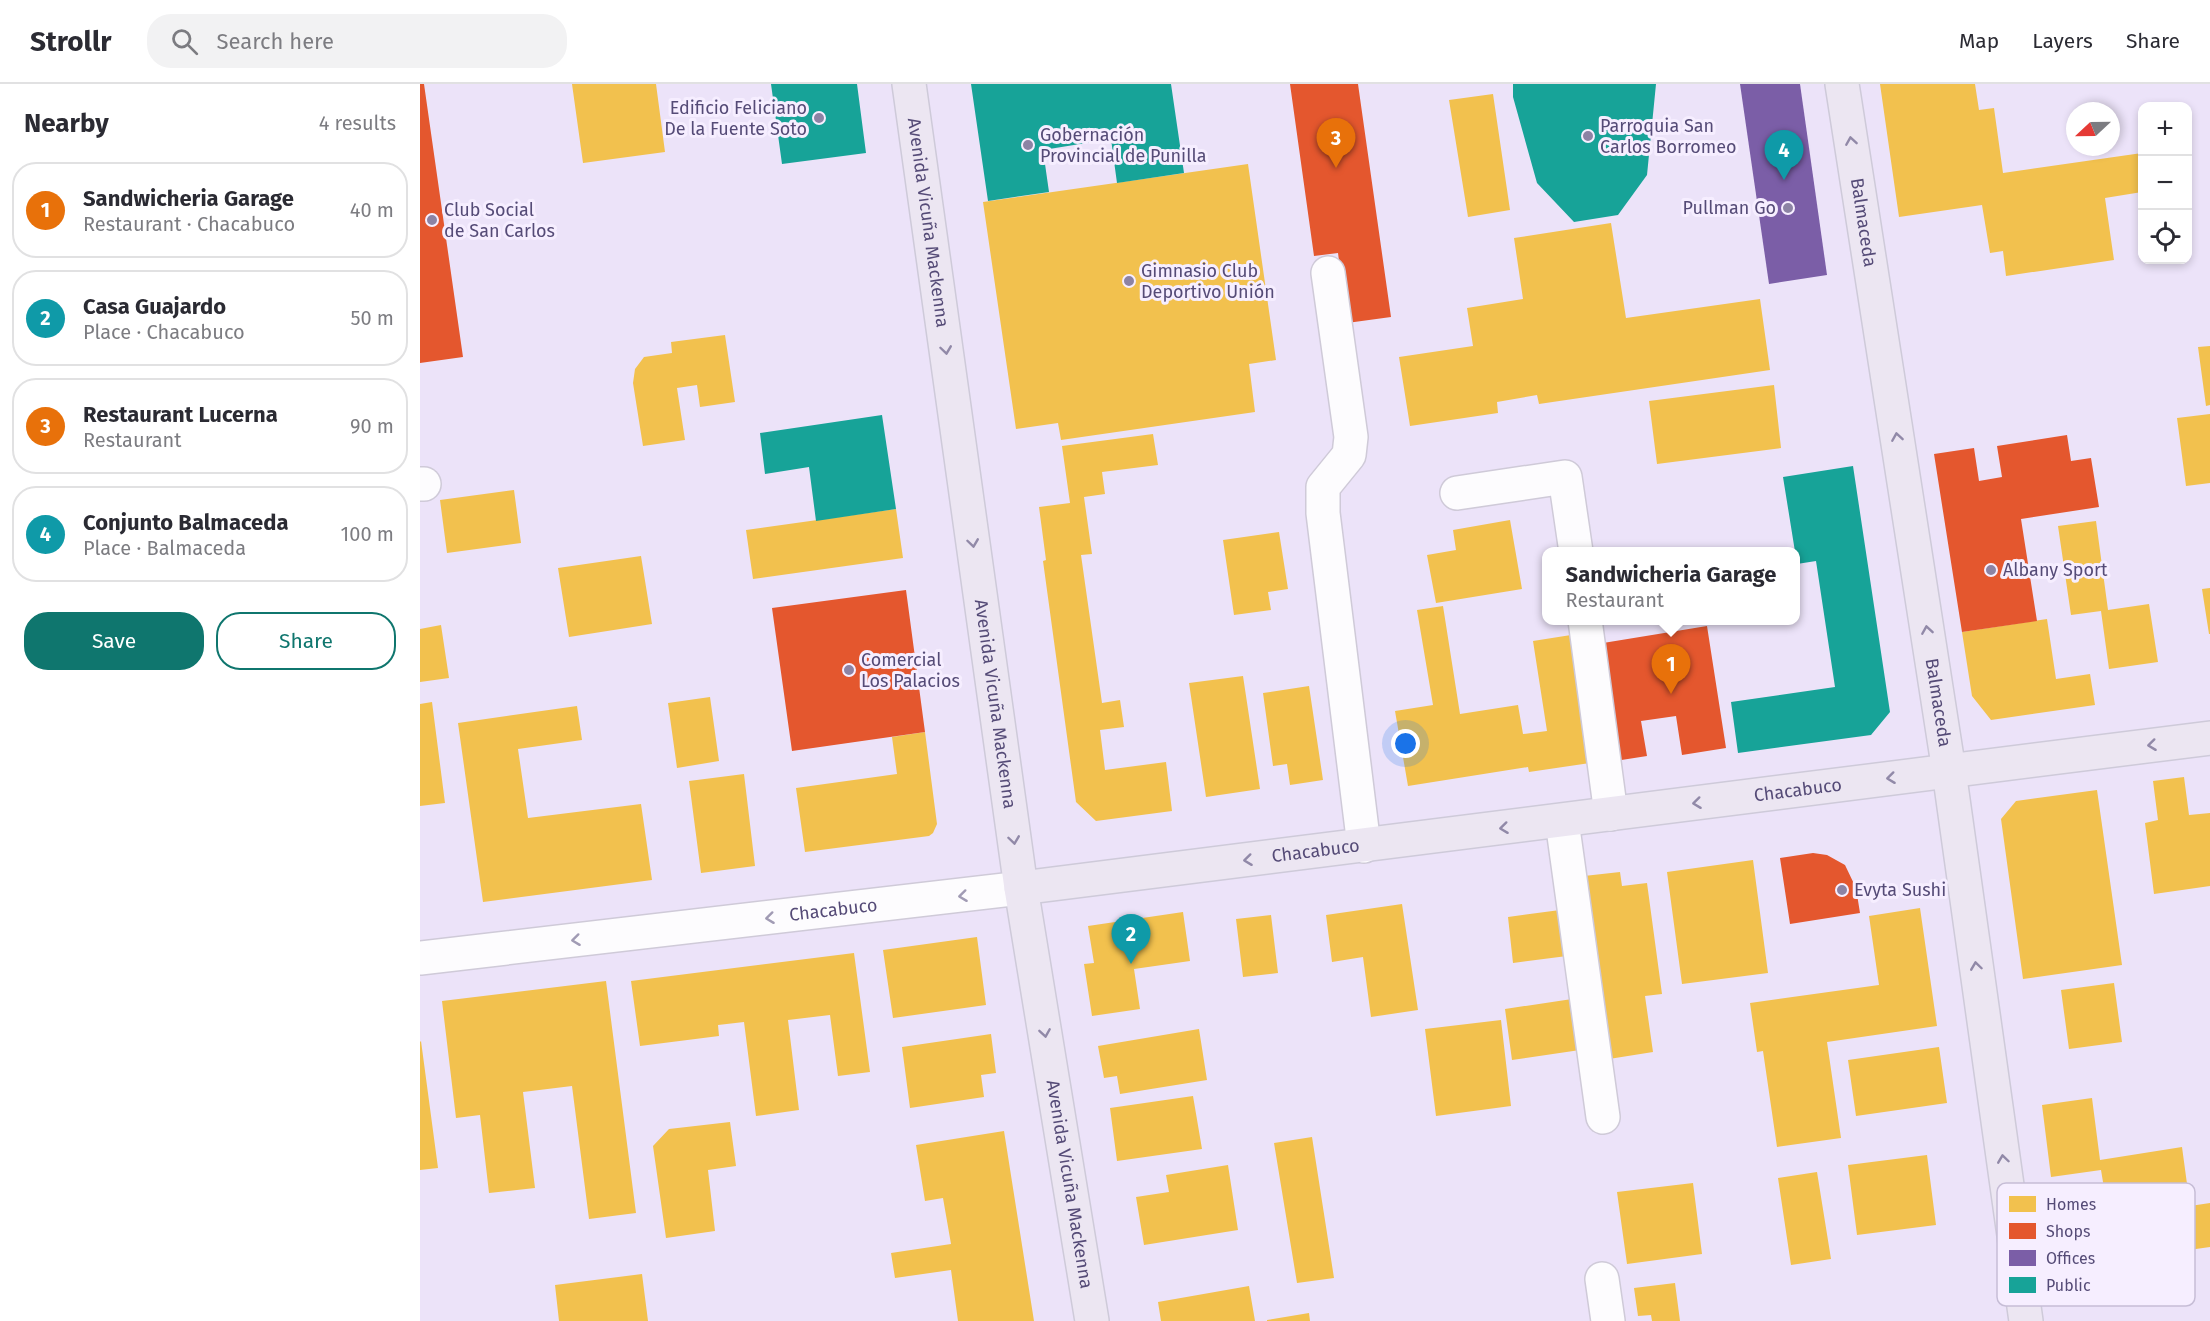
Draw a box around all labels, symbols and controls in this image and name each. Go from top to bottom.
search box [147,14,567,68]
text: Strollr [30,25,111,58]
icon: search [168,25,201,58]
text: Search here [216,28,334,55]
text: Map [1959,28,1999,54]
text: Layers [2032,28,2093,54]
text: Share [2126,28,2180,54]
place label: Edificio Feliciano De la Fuente Soto [664,97,807,140]
north arrow [2066,102,2120,156]
map controls [2138,102,2192,264]
button: + [2138,102,2192,156]
text: Nearby [24,108,109,139]
text: 4 results [319,111,396,135]
marker: Edificio Feliciano De la Fuente Soto [812,111,826,125]
place label: Parroquia San Carlos Borromeo [1600,115,1737,158]
street label: Avenida Vicuña Mackenna [903,117,954,329]
pin: 3 [1316,118,1356,168]
place label: Gobernación Provincial de Punilla [1040,124,1206,167]
marker: Parroquia San Carlos Borromeo [1581,129,1595,143]
pin: 4 [1764,130,1804,180]
one-way arrow [1845,136,1857,145]
marker: Gobernación Provincial de Punilla [1021,138,1035,152]
button: − [2138,156,2192,210]
street label: Balmaceda [1846,176,1881,268]
text: Sandwicheria Garage [83,185,294,212]
place label: Pullman Go [1683,197,1776,219]
text: 1 [41,198,50,222]
text: 40 m [350,198,394,222]
place label: Club Social de San Carlos [444,199,555,242]
marker: Pullman Go [1781,201,1795,215]
button: locate [2138,210,2192,264]
text: Restaurant · Chacabuco [83,212,295,236]
marker: Club Social de San Carlos [425,213,439,227]
place label: Gimnasio Club Deportivo Unión [1141,260,1275,303]
marker: Gimnasio Club Deportivo Unión [1122,274,1136,288]
text: Casa Guajardo [83,293,226,320]
text: 2 [40,306,51,330]
text: 50 m [350,306,394,330]
text: Place · Chacabuco [83,320,245,344]
one-way arrow [939,345,951,355]
text: Restaurant Lucerna [83,401,278,428]
text: 3 [40,414,51,438]
text: 90 m [350,414,394,438]
text: Restaurant [83,428,181,452]
one-way arrow [1891,433,1903,442]
text: Conjunto Balmaceda [83,509,288,536]
text: 4 [40,522,51,546]
text: 100 m [341,522,394,546]
text: Place · Balmaceda [83,536,246,560]
one-way arrow [966,538,978,548]
popup [1542,547,1800,625]
place label: Albany Sport [2003,559,2108,581]
text: Sandwicheria Garage [1566,561,1776,588]
marker: Albany Sport [1984,563,1998,577]
text: Restaurant [1566,588,1664,612]
street label: Avenida Vicuña Mackenna [970,598,1021,810]
button: Save [24,612,204,670]
button: Share [216,612,396,670]
one-way arrow [1921,625,1933,635]
pin: 1 [1652,644,1690,694]
place label: Comercial Los Palacios [861,649,960,692]
street label: Balmaceda [1921,657,1956,749]
marker: Comercial Los Palacios [842,663,856,677]
your location [1391,729,1420,758]
one-way arrow [2147,739,2157,751]
one-way arrow [1886,772,1895,784]
street label: Chacabuco [1753,774,1843,806]
one-way arrow [1693,797,1702,809]
one-way arrow [1499,822,1509,834]
street label: Chacabuco [1270,834,1361,867]
one-way arrow [1008,836,1020,845]
one-way arrow [1243,853,1253,866]
place label: Evyta Sushi [1854,879,1946,901]
marker: Evyta Sushi [1835,883,1849,897]
one-way arrow [959,889,968,902]
street label: Chacabuco [788,894,878,926]
one-way arrow [765,911,774,924]
pin: 2 [1112,914,1150,964]
one-way arrow [571,933,580,946]
one-way arrow [1970,961,1983,971]
one-way arrow [1038,1027,1051,1037]
street label: Avenida Vicuña Mackenna [1042,1078,1098,1290]
one-way arrow [1997,1154,2009,1164]
legend [1997,1183,2195,1306]
text: Homes [2046,1195,2096,1214]
text: Shops [2046,1222,2090,1241]
text: Offices [2046,1249,2095,1268]
text: Public [2046,1276,2091,1295]

